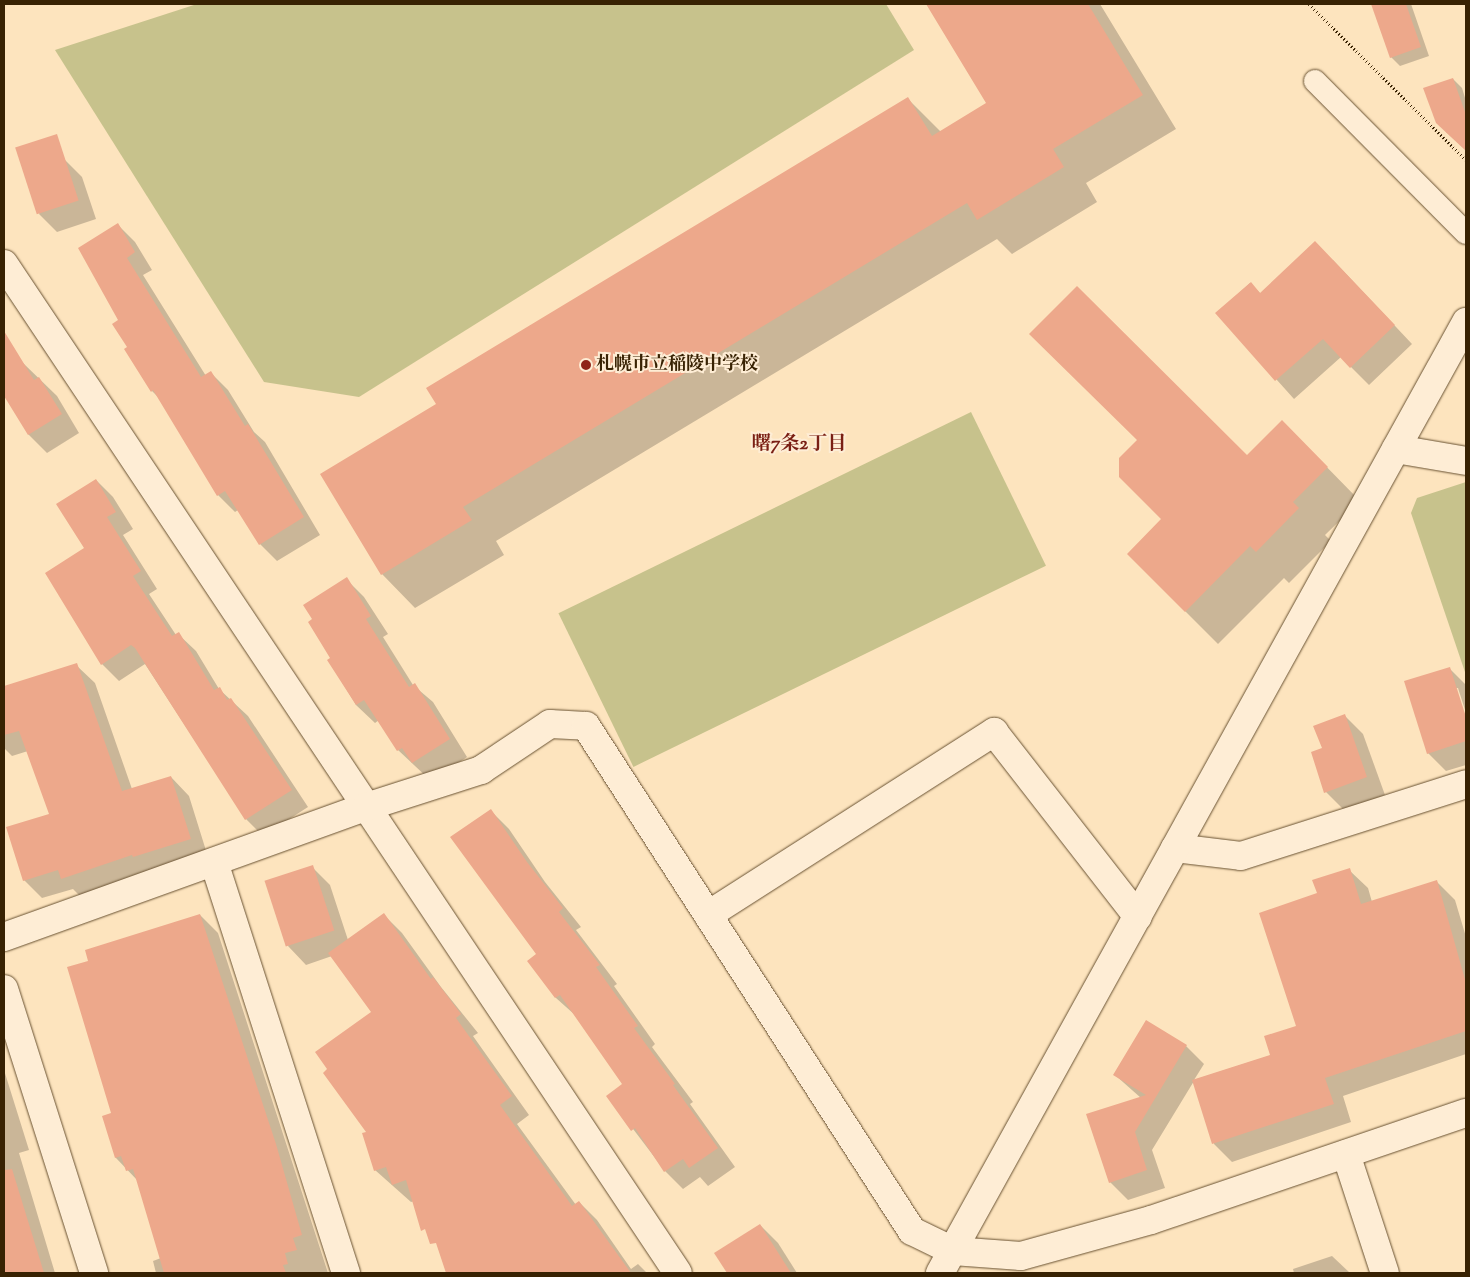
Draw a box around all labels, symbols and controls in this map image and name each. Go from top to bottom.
place label: 札幌市立稲陵中学校 [596,354,758,376]
marker: 札幌市立稲陵中学校 [580,359,592,371]
district label: 曙7条2丁目 [752,434,846,456]

